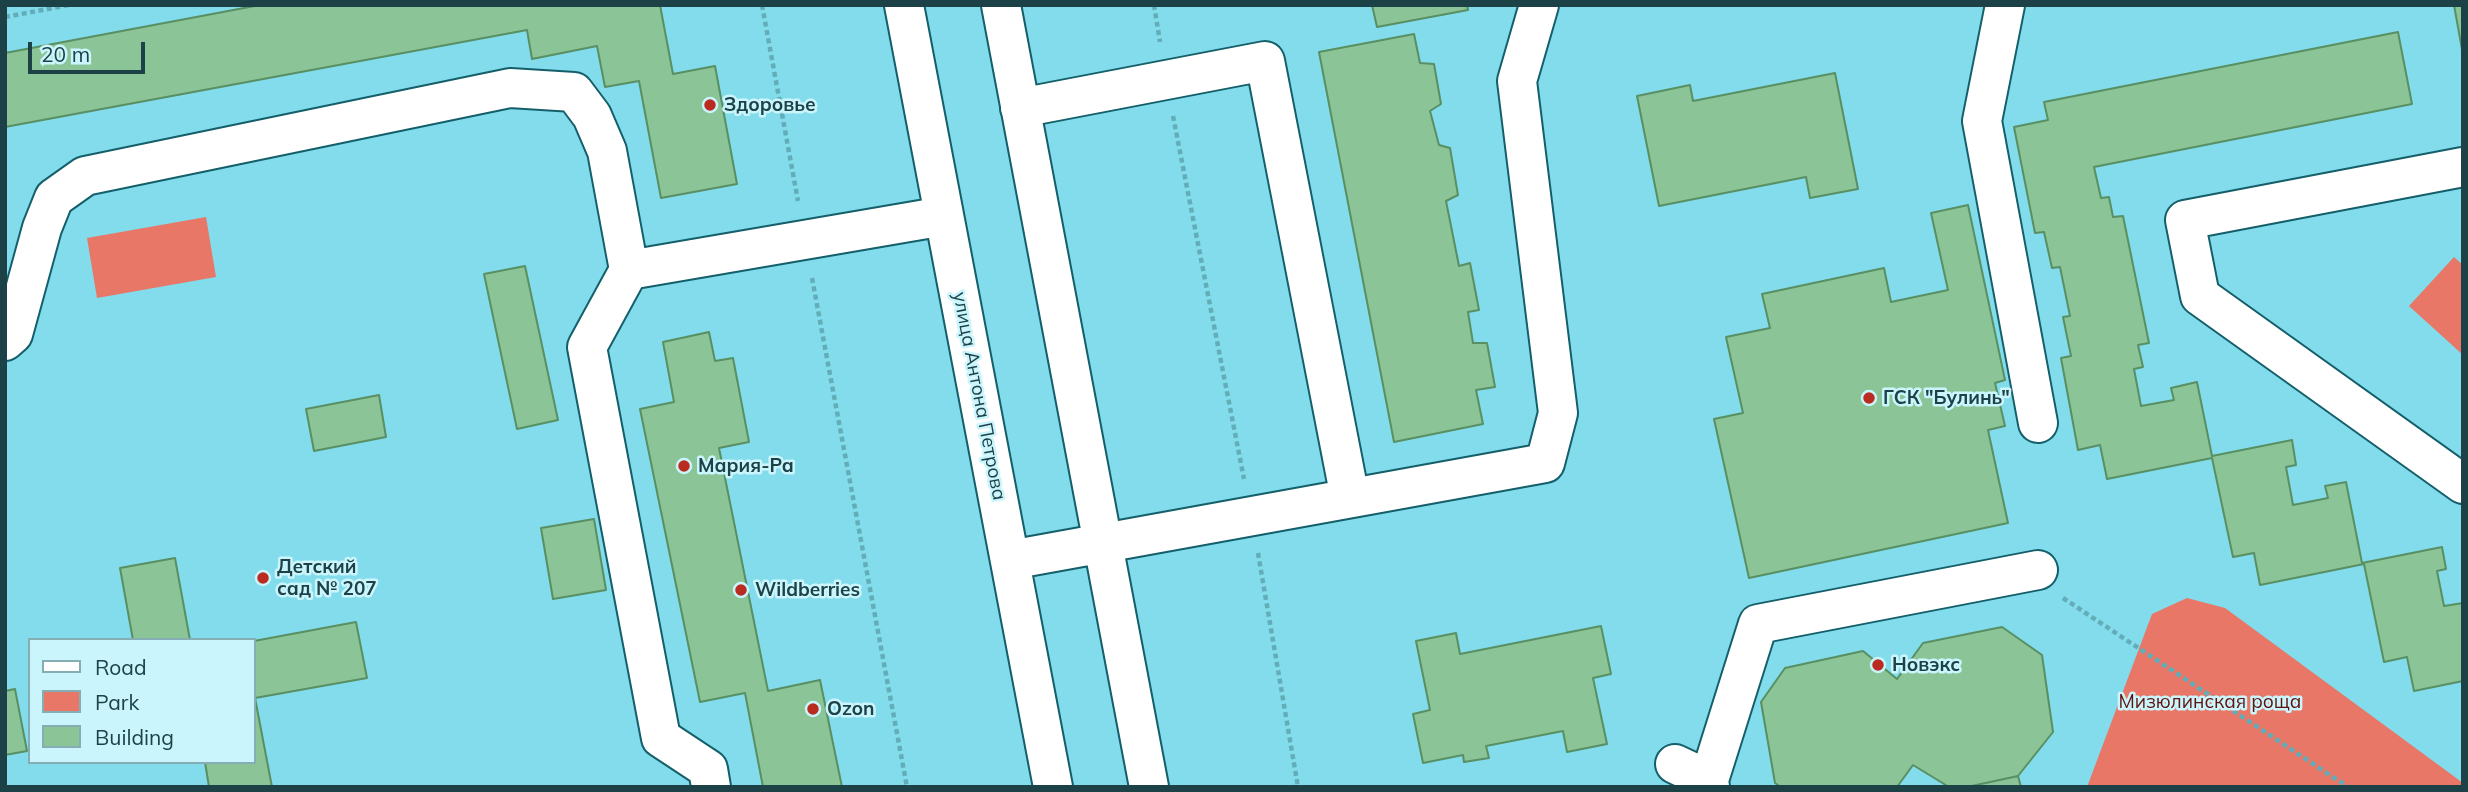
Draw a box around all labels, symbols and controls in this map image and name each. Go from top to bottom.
scale bar [32,28,149,72]
text: 20 m [41,41,90,67]
place label: Здоровье [724,94,816,116]
marker: Здоровье [702,97,718,113]
street label: улица Антона Петрова [948,290,1010,502]
place label: ГСК "Булинь" [1883,387,2010,409]
marker: ГСК "Булинь" [1861,390,1877,406]
place label: Мария-Ра [698,455,794,477]
marker: Мария-Ра [676,458,692,474]
place label: Детский сад № 207 [277,556,377,600]
marker: Детский сад № 207 [255,570,271,586]
place label: Wildberries [755,579,860,601]
marker: Wildberries [733,582,749,598]
legend [28,638,256,764]
text: Road [95,654,146,680]
place label: Новэкс [1892,654,1960,676]
marker: Новэкс [1870,657,1886,673]
text: Park [95,689,139,715]
park label: Мизюлинская роща [2119,691,2301,713]
place label: Ozon [827,698,874,720]
marker: Ozon [805,701,821,717]
text: Building [95,724,174,750]

